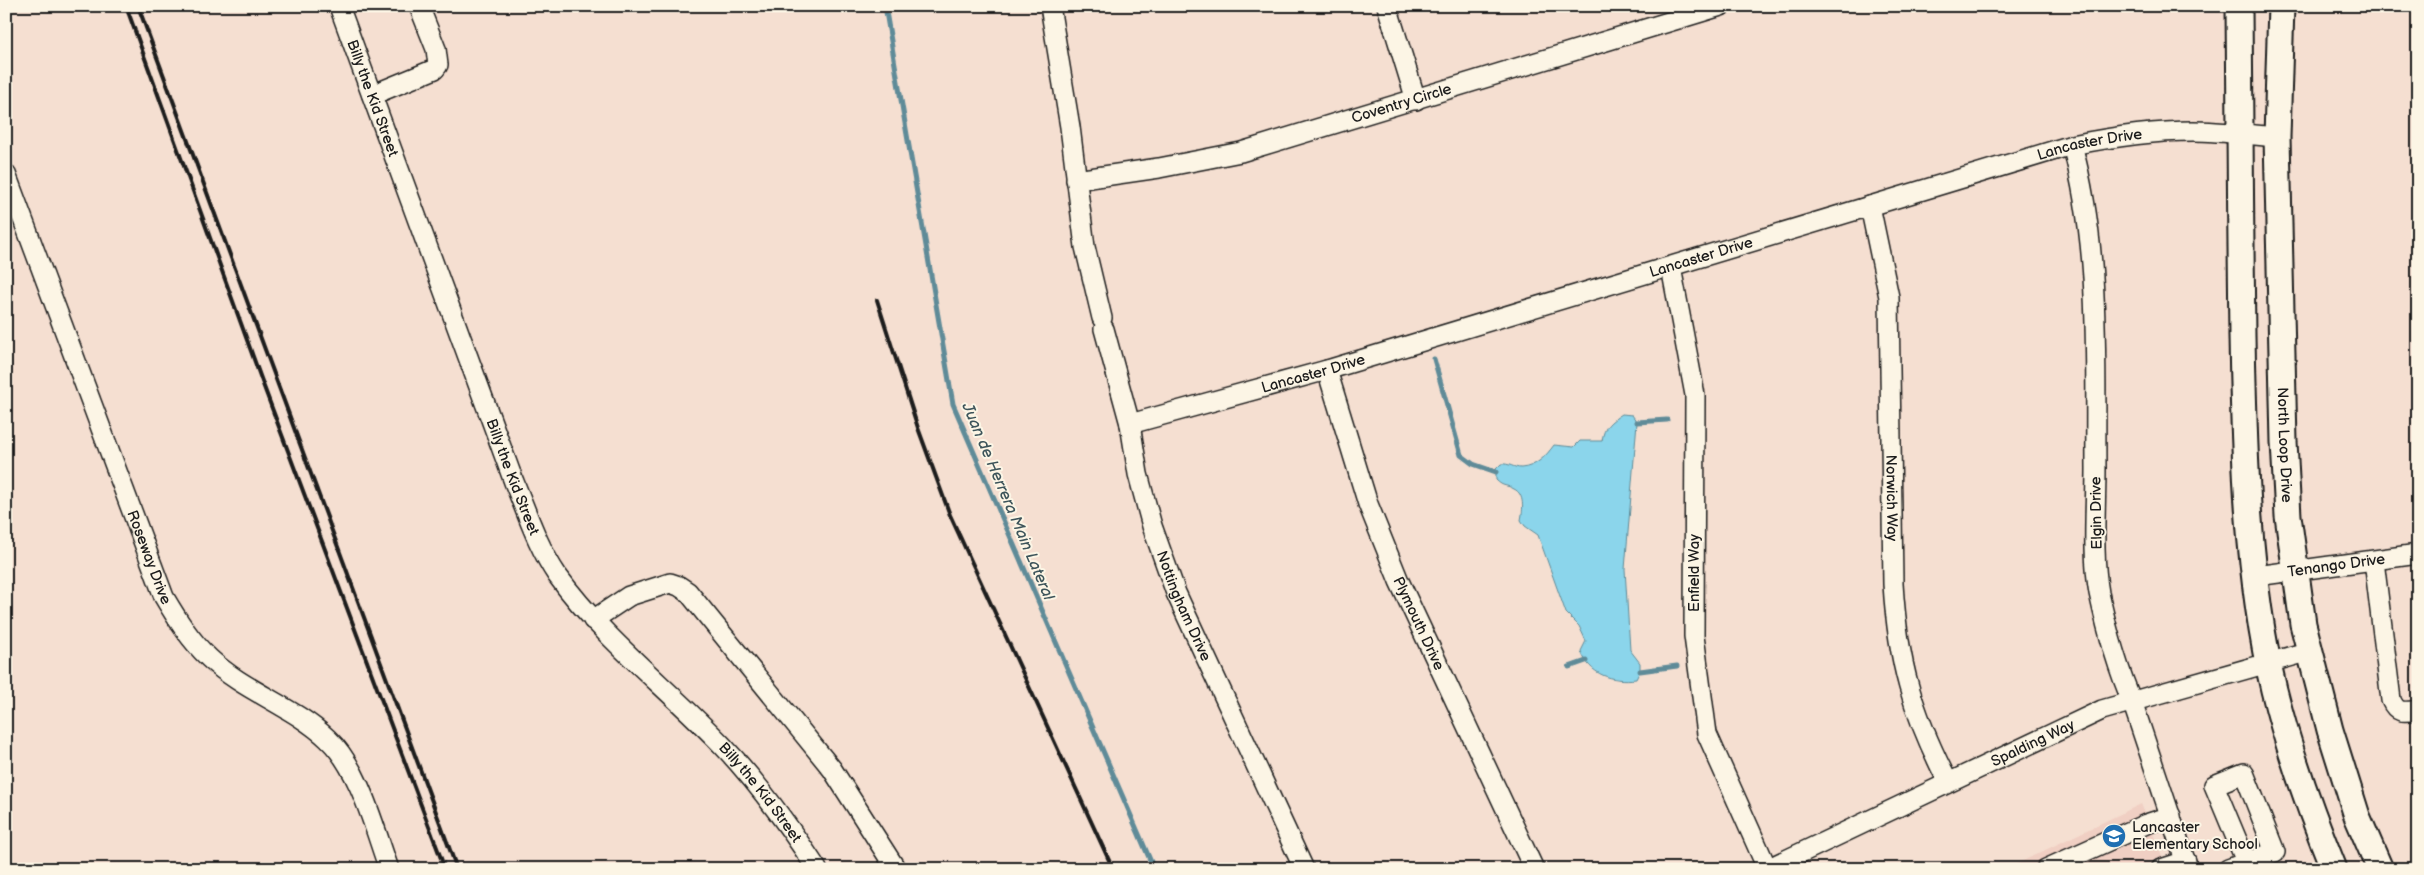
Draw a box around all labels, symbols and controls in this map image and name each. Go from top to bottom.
street label: Billy the Kid Street [342,37,403,160]
street label: Coventry Circle [1349,80,1454,128]
street label: Lancaster Drive [2035,125,2143,165]
street label: Lancaster Drive [1647,233,1755,282]
street label: Lancaster Drive [1259,350,1368,398]
street label: North Loop Drive [2273,387,2296,503]
water label: Juan de Herrera Main Lateral [957,399,1058,604]
street label: Billy the Kid Street [482,416,544,539]
street label: Norwich Way [1881,455,1901,542]
street label: Elgin Drive [2086,476,2107,550]
street label: Roseway Drive [122,508,175,608]
street label: Enfield Way [1685,534,1704,612]
street label: Nottingham Drive [1152,548,1215,664]
street label: Tenango Drive [2286,550,2386,582]
street label: Plymouth Drive [1388,574,1449,673]
street label: Spalding Way [1988,715,2078,771]
street label: Billy the Kid Street [714,738,806,847]
place label: Lancaster Elementary School [2132,818,2258,854]
school or university icon: Lancaster Elementary School [2101,823,2127,849]

